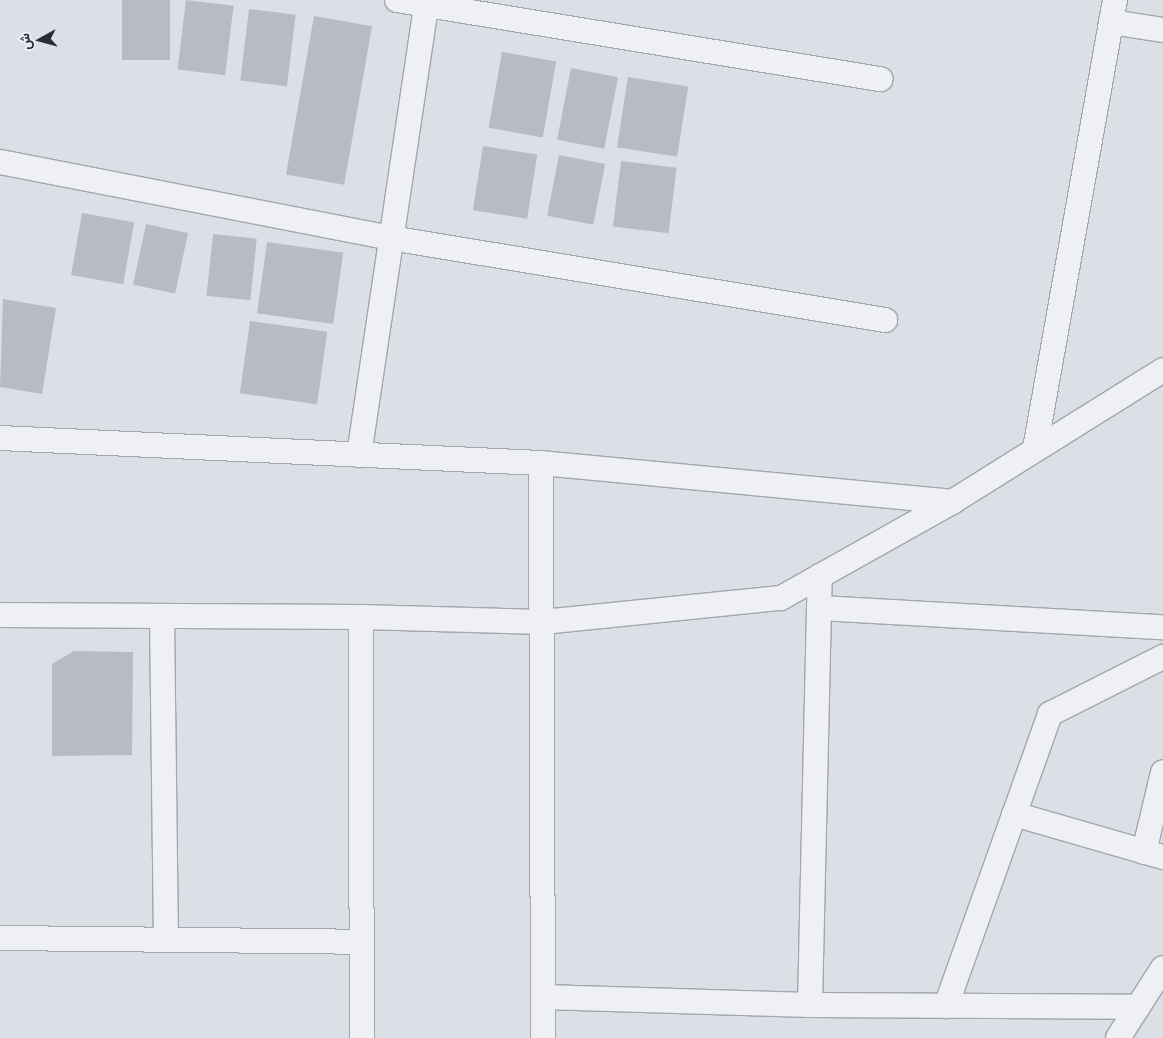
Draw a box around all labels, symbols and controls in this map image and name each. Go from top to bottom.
north arrow [15,15,65,65]
text: ش [15,32,35,51]

